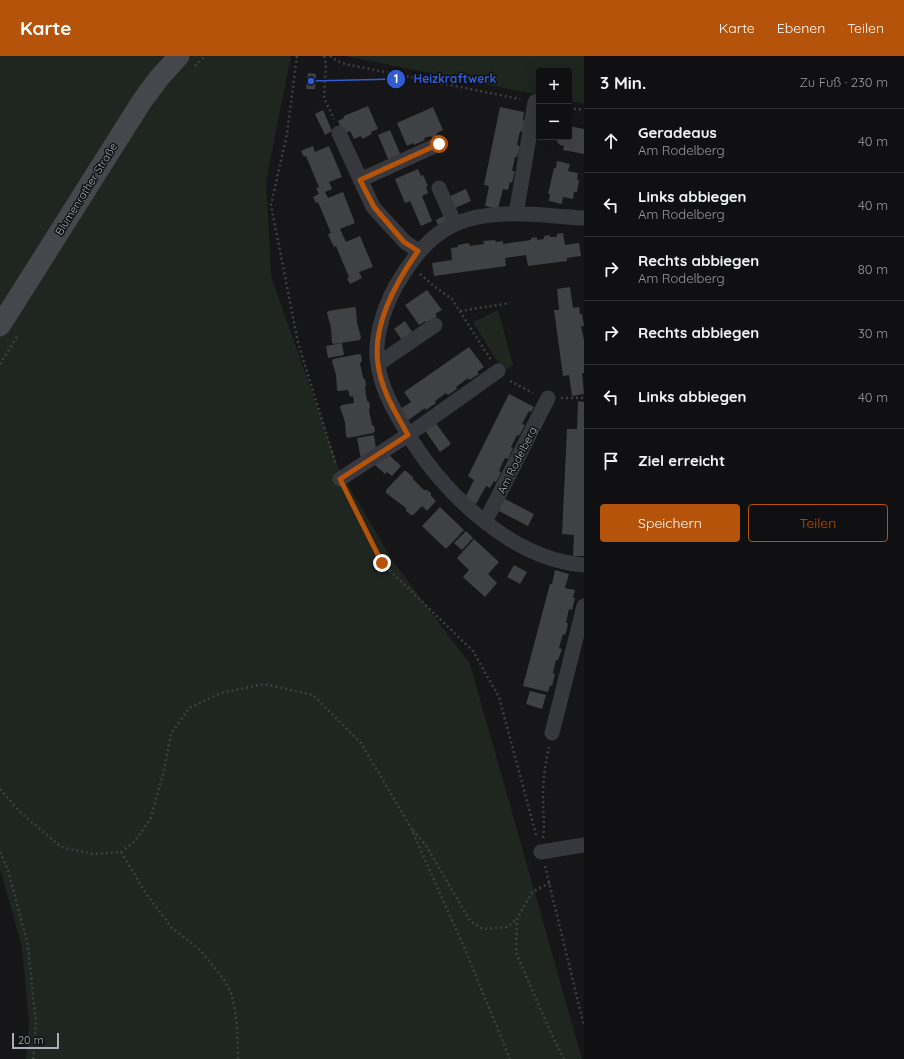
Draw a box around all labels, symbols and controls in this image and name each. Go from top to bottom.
text: Karte [20,16,72,40]
text: Karte [719,19,755,37]
text: Ebenen [777,19,825,37]
text: Teilen [847,19,884,37]
callout: Heizkraftwerk [386,67,505,91]
map controls [536,68,572,140]
button: + [536,68,572,104]
text: 1 [394,71,398,86]
text: Heizkraftwerk [414,71,497,86]
text: 3 Min. [600,72,646,93]
text: Zu Fuß · 230 m [800,74,888,90]
button: − [536,104,572,140]
text: Geradeaus [638,123,717,142]
icon: ahead [600,130,622,152]
text: 40 m [858,133,888,149]
route start [430,135,448,153]
street label: Blumenrather Straße [52,140,120,238]
text: Am Rodelberg [638,142,725,158]
text: Links abbiegen [638,187,746,206]
icon: left [600,194,622,216]
text: 40 m [858,197,888,213]
text: Am Rodelberg [638,206,725,222]
text: Rechts abbiegen [638,251,759,270]
icon: right [600,258,622,280]
text: 80 m [858,261,888,277]
text: Am Rodelberg [638,270,725,286]
icon: right [600,322,622,344]
text: Rechts abbiegen [638,323,759,342]
text: 30 m [858,325,888,341]
icon: left [600,386,622,408]
text: Links abbiegen [638,387,746,406]
text: 40 m [858,389,888,405]
street label: Am Rodelberg [494,424,540,496]
icon: arrive [600,450,622,472]
text: Ziel erreicht [638,451,725,470]
button: Speichern [600,504,740,542]
button: Teilen [748,504,888,542]
route end [373,554,391,572]
scale bar [12,1031,59,1050]
text: 20 m [18,1033,44,1047]

